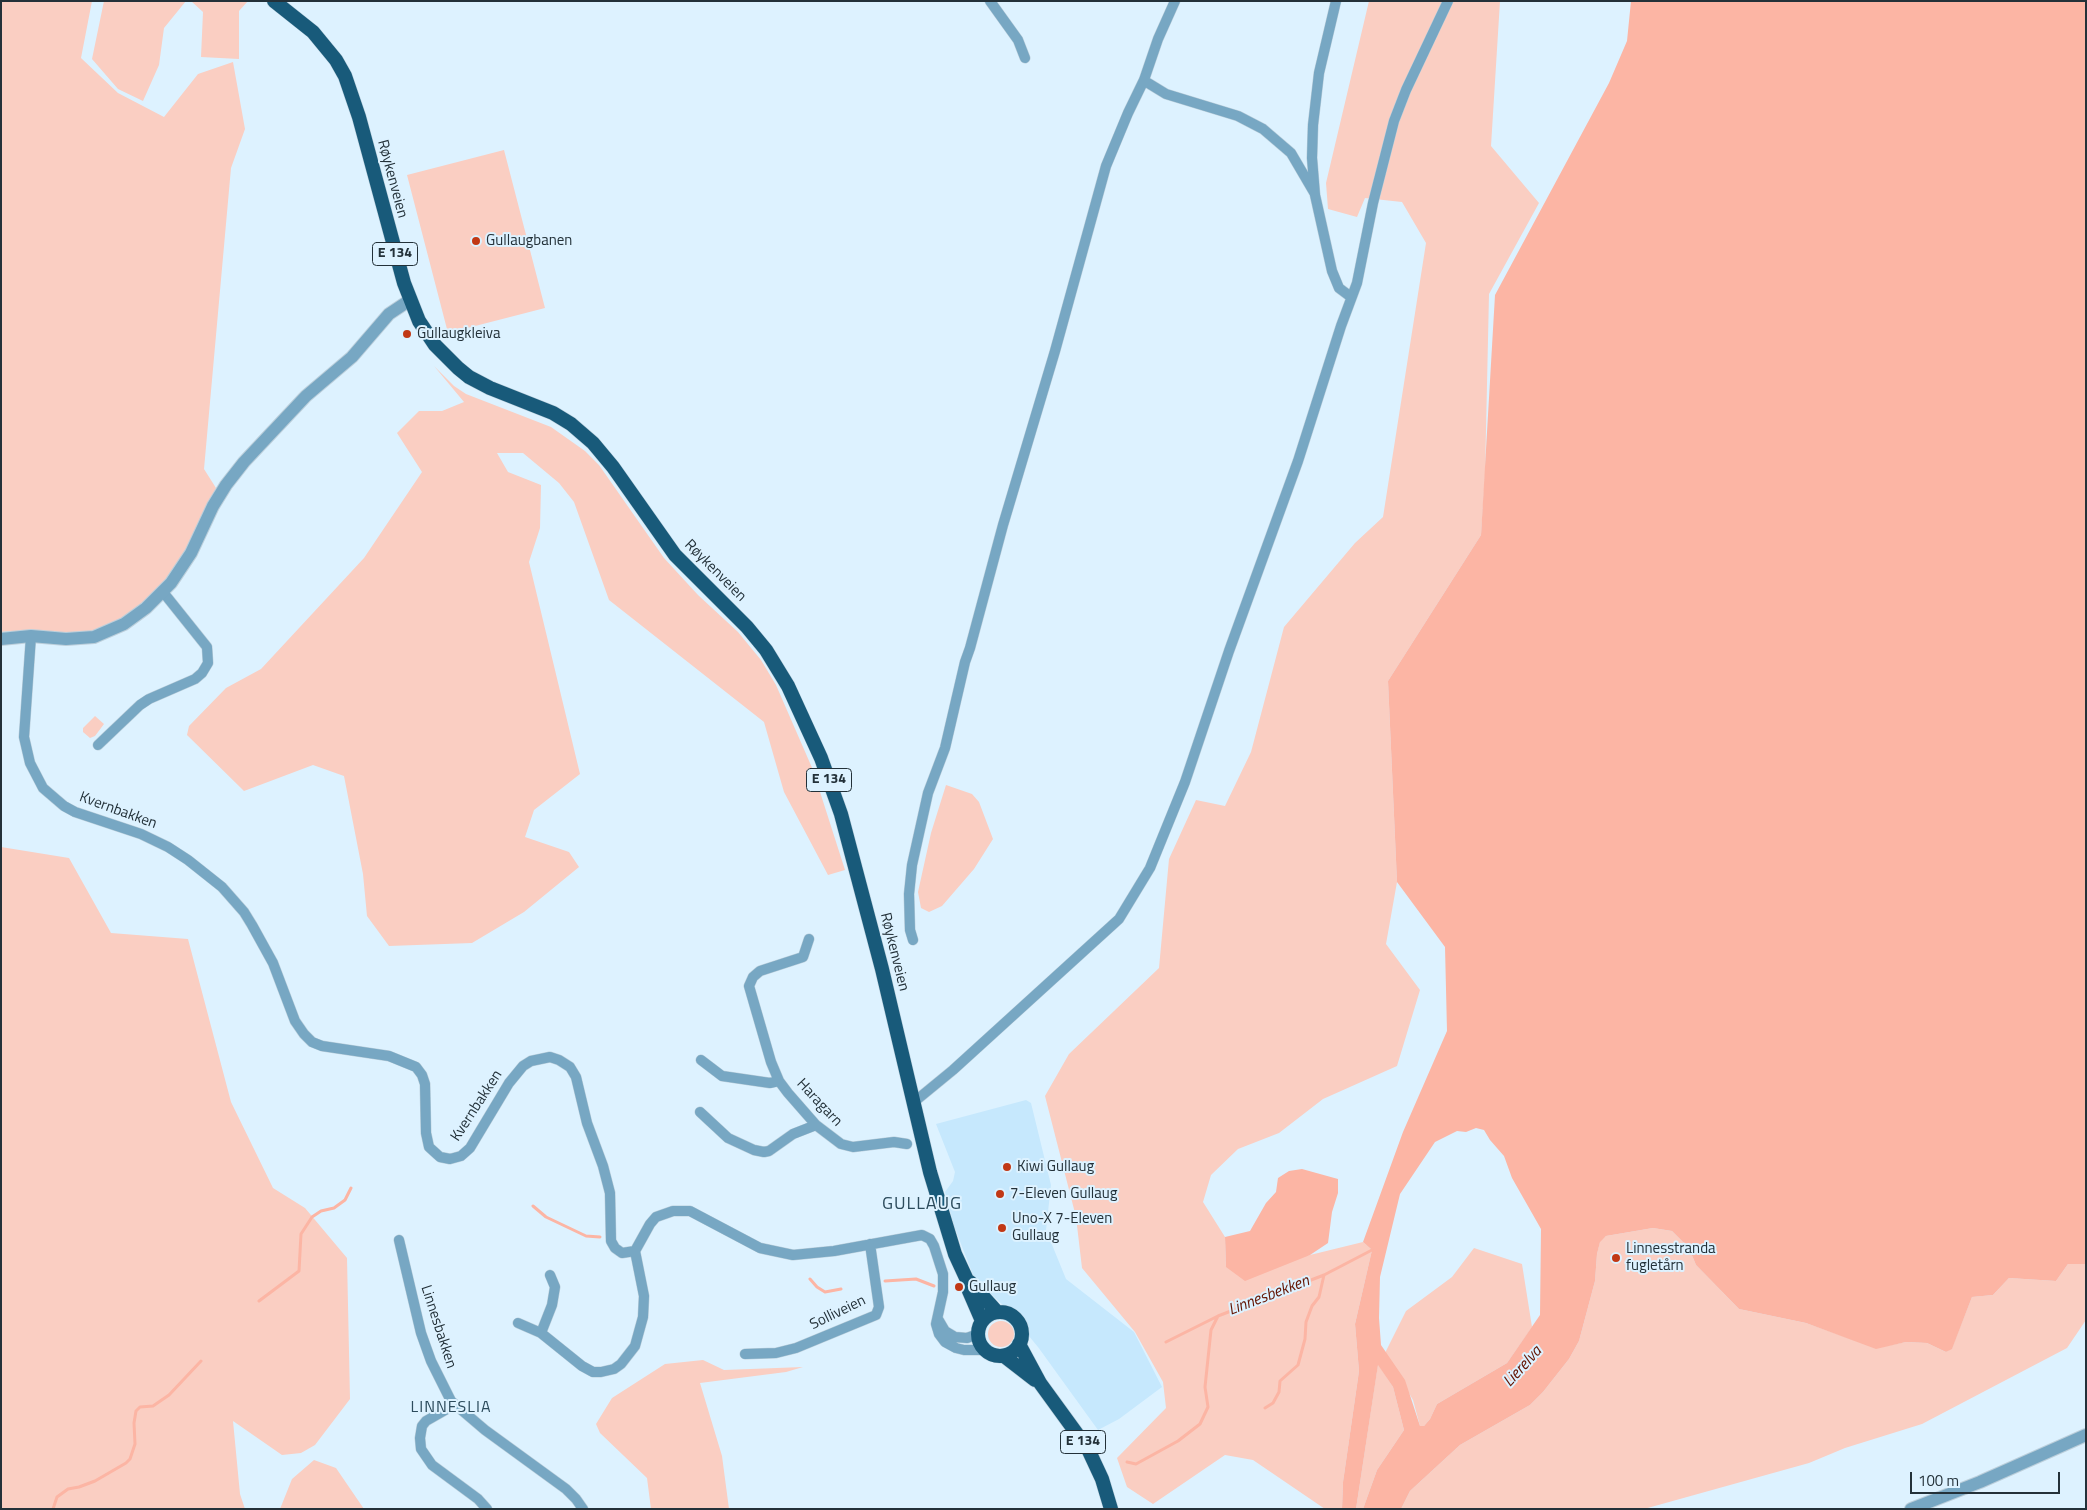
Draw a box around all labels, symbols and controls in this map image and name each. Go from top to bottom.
street label: Røykenveien [373,138,411,220]
place label: Gullaugbanen [486,232,572,250]
marker: Gullaugbanen [470,235,482,247]
road number: E 134 [372,242,418,266]
place label: Gullaugkleiva [417,325,500,343]
marker: Gullaugkleiva [401,328,413,340]
street label: Røykenveien [680,536,750,606]
road number: E 134 [806,768,852,792]
street label: Kvernbakken [77,789,159,833]
street label: Røykenveien [876,911,912,993]
street label: Kvernbakken [447,1067,507,1145]
street label: Haragarn [792,1075,846,1131]
place label: Kiwi Gullaug [1017,1158,1094,1176]
marker: Kiwi Gullaug [1001,1161,1013,1173]
place label: 7-Eleven Gullaug [1010,1185,1118,1203]
marker: 7-Eleven Gullaug [994,1188,1006,1200]
district label: GULLAUG [881,1194,963,1216]
place label: Uno-X 7-Eleven Gullaug [1012,1210,1112,1245]
marker: Uno-X 7-Eleven Gullaug [996,1222,1008,1234]
place label: Linnesstranda fugletårn [1626,1240,1716,1275]
marker: Linnesstranda fugletårn [1610,1252,1622,1264]
water label: Linnesbekken [1226,1272,1312,1320]
place label: Gullaug [969,1278,1016,1296]
marker: Gullaug [953,1281,965,1293]
street label: Linnesbakken [416,1283,460,1371]
street label: Solliveien [807,1292,869,1334]
water label: Lierelva [1500,1343,1546,1391]
district label: LINNESLIA [409,1398,493,1418]
road number: E 134 [1060,1430,1106,1454]
scale bar [1912,1462,2062,1494]
text: 100 m [1918,1469,1959,1492]

